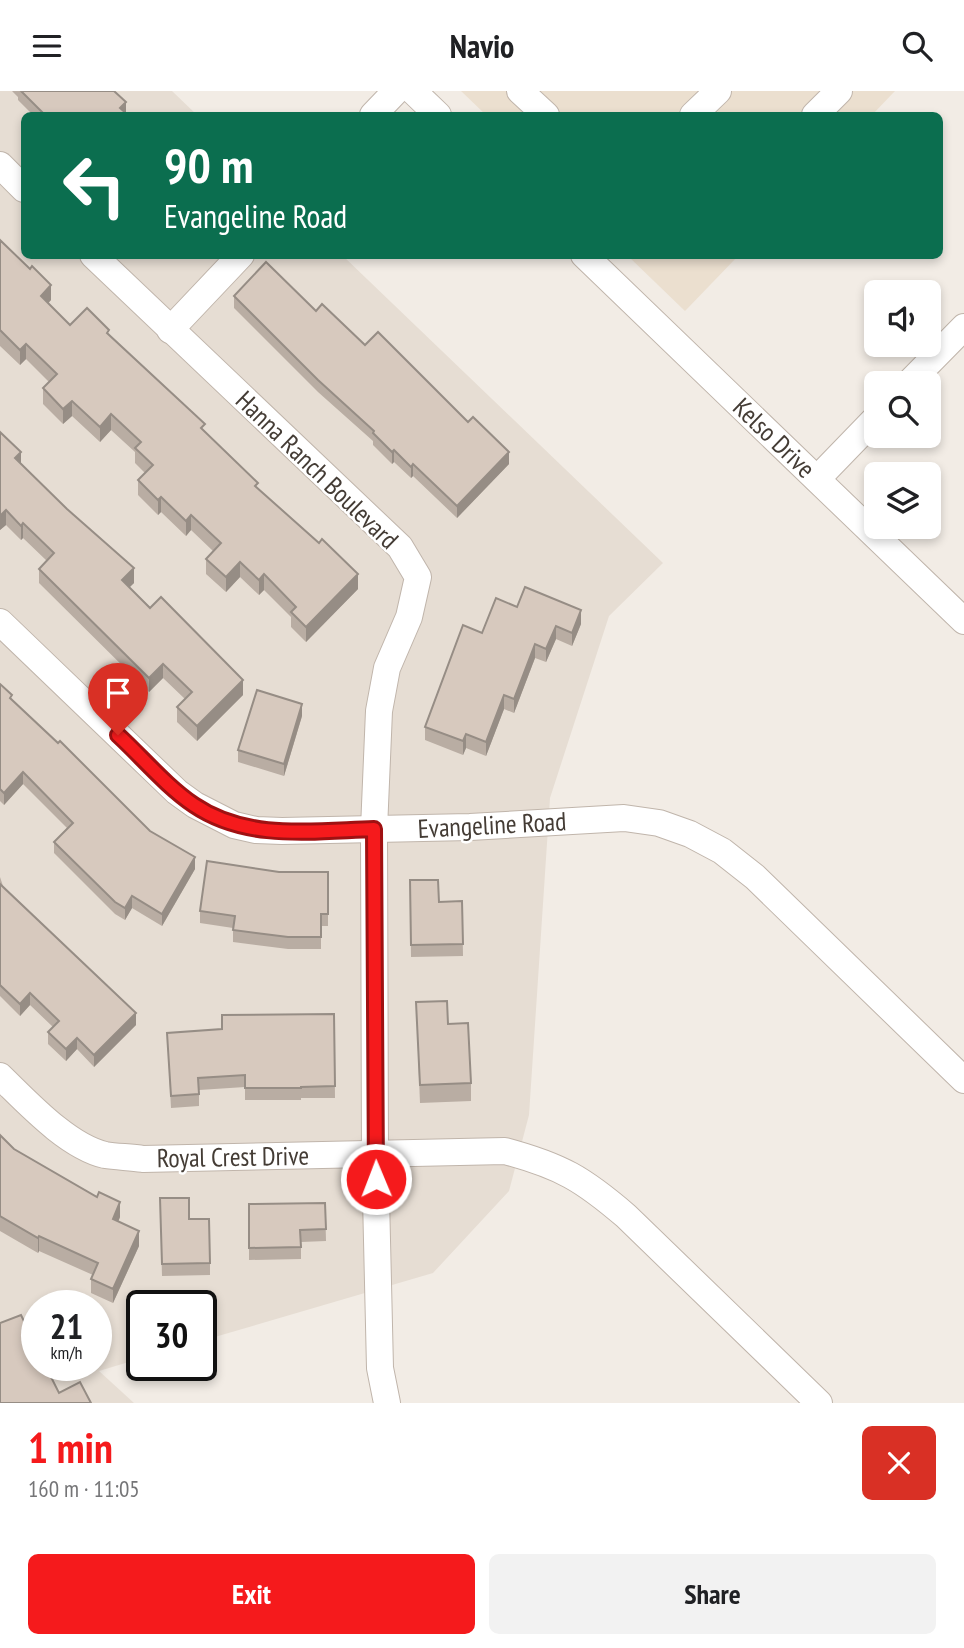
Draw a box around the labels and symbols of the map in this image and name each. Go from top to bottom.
street label: Hanna Ranch Boulevard [229,384,406,556]
street label: Kelso Drive [726,391,822,485]
pin [88,663,148,735]
street label: Evangeline Road [417,804,567,845]
street label: Royal Crest Drive [157,1139,309,1174]
position arrow [339,1142,413,1216]
speed limit sign: 30 [126,1290,217,1381]

